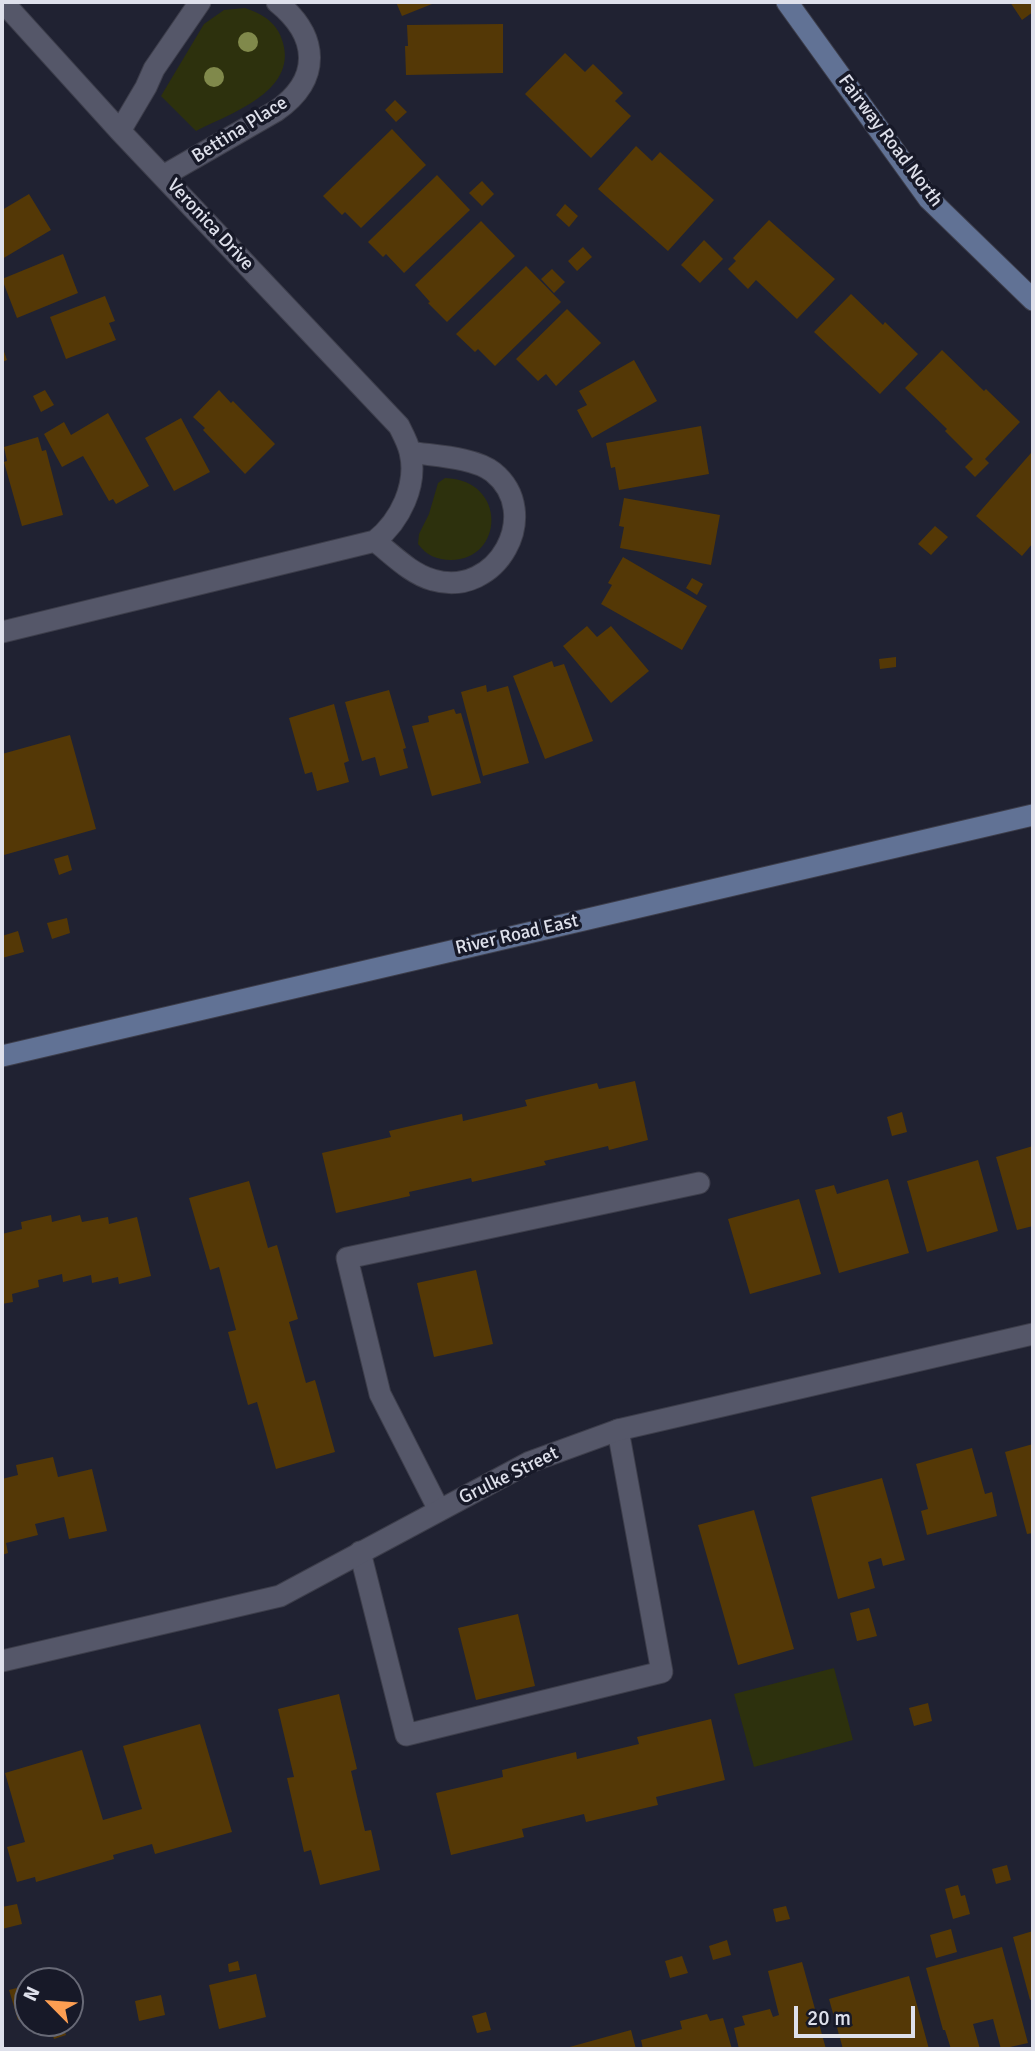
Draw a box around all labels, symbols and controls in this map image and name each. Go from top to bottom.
street label: Fairway Road North [833,70,947,212]
street label: Bettina Place [188,92,292,168]
street label: Veronica Drive [162,175,258,275]
street label: River Road East [453,910,581,960]
street label: Grulke Street [456,1442,562,1510]
north arrow [14,1967,84,2037]
text: N [18,1983,45,2005]
scale bar [797,1992,918,2036]
text: 20 m [807,2005,851,2031]

